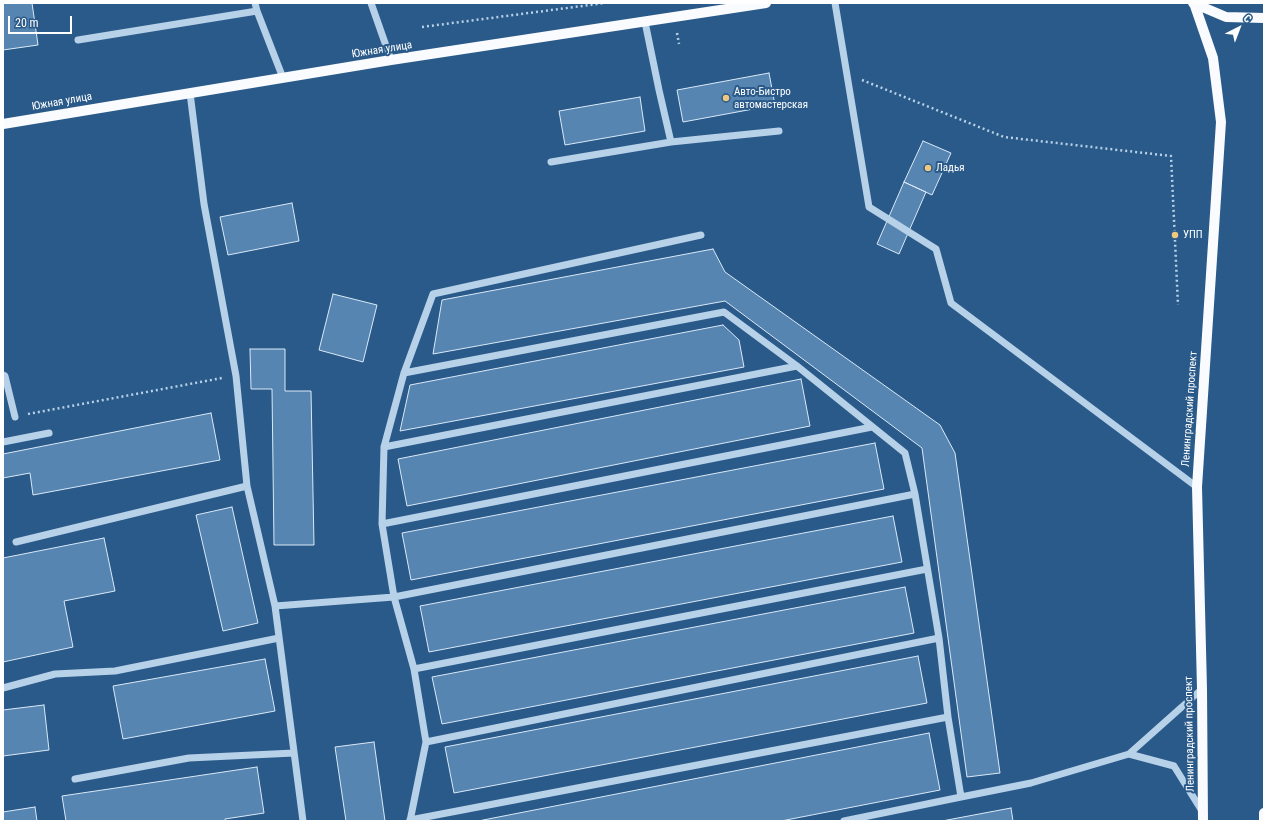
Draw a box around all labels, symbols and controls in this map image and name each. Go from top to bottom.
scale bar [10,8,74,34]
north arrow [1219,8,1259,48]
text: С [1241,12,1254,26]
text: 20 m [15,16,39,30]
street label: Южная улица [351,39,413,61]
place label: Авто-Бистро автомастерская [734,85,808,111]
street label: Южная улица [31,90,93,114]
marker: Авто-Бистро автомастерская [721,93,731,103]
place label: Ладья [936,161,965,175]
marker: Ладья [923,163,933,173]
place label: УПП [1183,228,1203,242]
marker: УПП [1170,230,1180,240]
street label: Ленинградский проспект [1179,351,1201,467]
street label: Ленинградский проспект [1182,676,1198,792]

